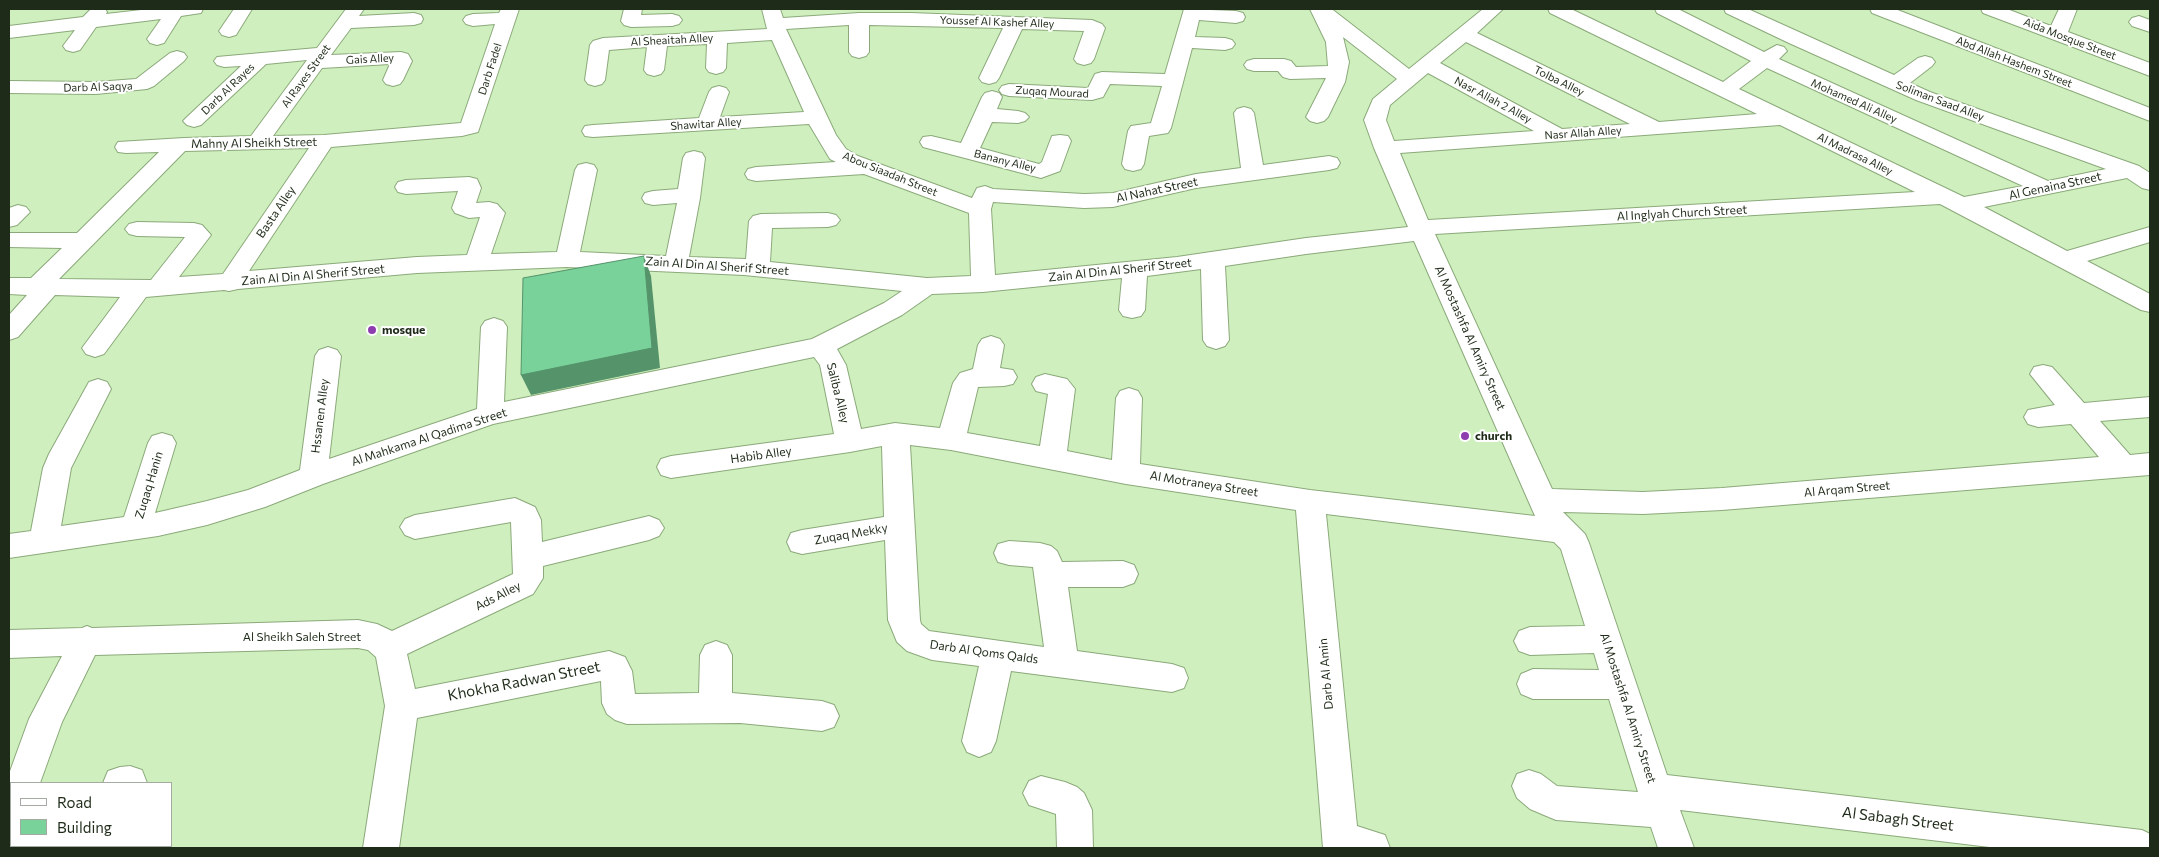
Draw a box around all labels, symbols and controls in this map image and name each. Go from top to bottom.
street label: Youssef Al Kashef Alley [939,13,1055,31]
street label: Aida Mosque Street [2022,15,2118,63]
street label: Al Sheaitah Alley [630,31,714,49]
street label: Abd Allah Hashem Street [1954,34,2074,90]
street label: Darb Fadel [475,41,505,97]
street label: Al Rayes Street [279,42,333,110]
street label: Gais Alley [346,51,394,67]
street label: Darb Al Rayes [199,60,257,118]
street label: Tolba Alley [1532,63,1586,99]
street label: Nasr Allah 2 Alley [1452,74,1534,126]
street label: Mohamed Ali Alley [1809,76,1899,126]
street label: Soliman Saad Alley [1894,78,1986,124]
street label: Darb Al Saqya [63,79,133,95]
street label: Zuqaq Mourad [1015,83,1089,101]
street label: Shawitar Alley [670,115,742,133]
street label: Nasr Allah Alley [1544,124,1622,142]
street label: Al Madrasa Alley [1815,130,1895,178]
street label: Mahny Al Sheikh Street [191,135,317,151]
street label: Banany Alley [973,147,1037,175]
street label: Abou Siaadah Street [841,149,939,199]
street label: Al Genaina Street [2007,169,2103,203]
street label: Al Nahat Street [1115,174,1199,206]
street label: Basta Alley [253,183,299,241]
street label: Al Inglyah Church Street [1617,202,1747,224]
street label: Zain Al Din Al Sherif Street [645,254,789,278]
street label: Zain Al Din Al Sherif Street [1048,255,1192,285]
street label: Zain Al Din Al Sherif Street [241,262,385,288]
street label: Al Mostashfa Al Amiry Street [1432,263,1508,413]
place label: mosque [382,323,425,337]
marker: mosque [366,324,378,336]
street label: Saliba Alley [824,361,852,425]
street label: Hssanen Alley [308,378,332,454]
street label: Al Mahkama Al Qadima Street [349,405,509,469]
place label: church [1475,429,1512,443]
marker: church [1459,430,1471,442]
street label: Habib Alley [729,444,793,466]
street label: Zuqaq Hanin [132,450,166,520]
street label: Al Motraneya Street [1149,468,1259,500]
street label: Al Arqam Street [1803,478,1891,500]
street label: Zuqaq Mekky [813,520,889,548]
street label: Ads Alley [473,578,523,614]
street label: Al Sheikh Saleh Street [243,630,361,644]
street label: Al Mostashfa Al Amiry Street [1597,631,1659,785]
street label: Darb Al Qoms Qalds [929,637,1039,667]
street label: Darb Al Amin [1316,638,1336,710]
street label: Khokha Radwan Street [446,657,602,705]
legend [10,782,172,847]
text: Road [57,793,92,811]
street label: Al Sabagh Street [1841,803,1955,835]
text: Building [57,818,112,836]

